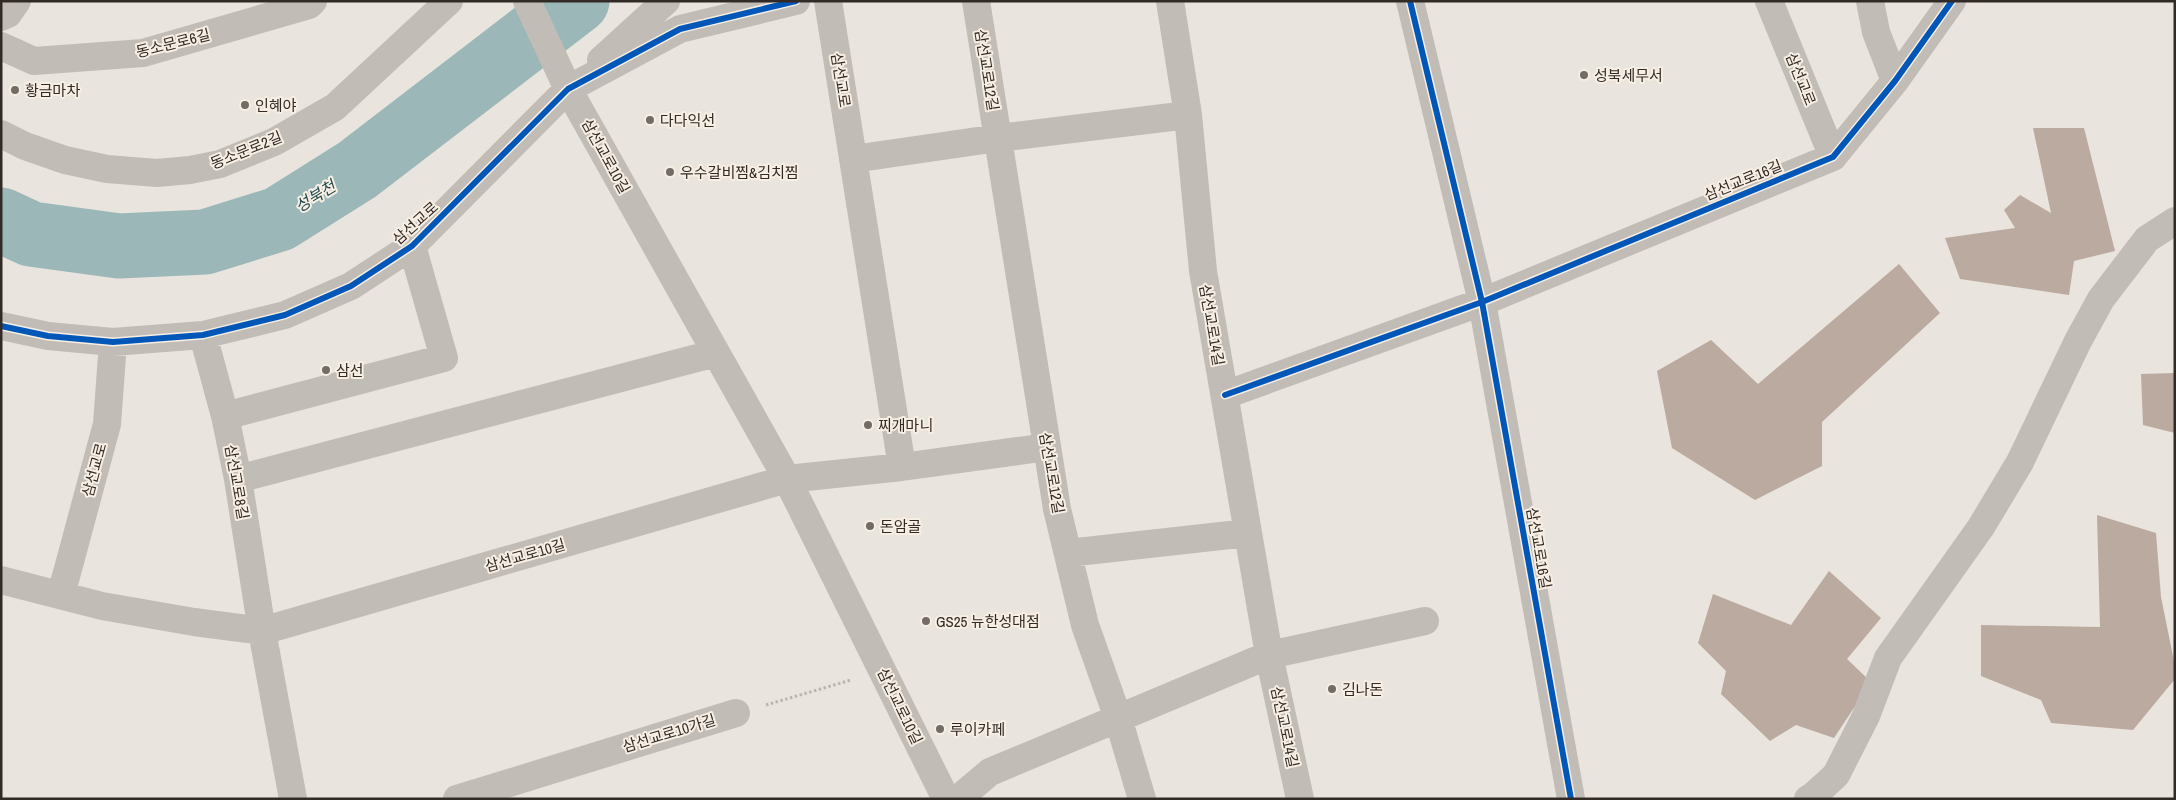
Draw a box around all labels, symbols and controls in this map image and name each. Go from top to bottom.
street label: 동소문로6길 [134,24,212,62]
street label: 삼선교로12길 [970,28,1004,112]
street label: 삼선교로 [1781,49,1821,109]
street label: 삼선교로 [826,51,856,109]
place label: 성북세무서 [1594,65,1663,86]
marker: 성북세무서 [1578,69,1590,81]
place label: 황금마차 [25,80,80,101]
marker: 황금마차 [9,84,21,96]
place label: 인혜야 [255,95,297,116]
marker: 인혜야 [239,99,251,111]
place label: 다다익선 [660,110,715,131]
marker: 다다익선 [644,114,656,126]
street label: 삼선교로10길 [577,115,635,197]
street label: 동소문로2길 [207,126,285,174]
street label: 삼선교로16길 [1701,155,1785,205]
place label: 우수갈비찜&김치찜 [680,162,799,183]
marker: 우수갈비찜&김치찜 [664,166,676,178]
water label: 성북천 [290,174,341,217]
street label: 삼선교로 [387,197,443,249]
street label: 삼선교로14길 [1194,282,1230,368]
place label: 삼선 [336,360,364,381]
marker: 삼선 [320,364,332,376]
place label: 찌개마니 [878,415,933,436]
marker: 찌개마니 [862,419,874,431]
street label: 삼선교로12길 [1034,430,1070,516]
street label: 삼선교로 [77,441,111,499]
street label: 삼선교로8길 [220,443,254,521]
street label: 삼선교로16길 [1521,505,1557,591]
place label: 돈암골 [880,516,921,537]
marker: 돈암골 [864,520,876,532]
street label: 삼선교로10길 [482,534,568,576]
place label: GS25 뉴한성대점 [936,611,1040,632]
marker: GS25 뉴한성대점 [920,615,932,627]
street label: 삼선교로10길 [872,664,928,748]
place label: 김나돈 [1342,679,1383,700]
marker: 김나돈 [1326,683,1338,695]
street label: 삼선교로14길 [1266,684,1304,770]
street label: 삼선교로10가길 [620,709,718,757]
place label: 루이카페 [950,719,1005,740]
marker: 루이카페 [934,723,946,735]

